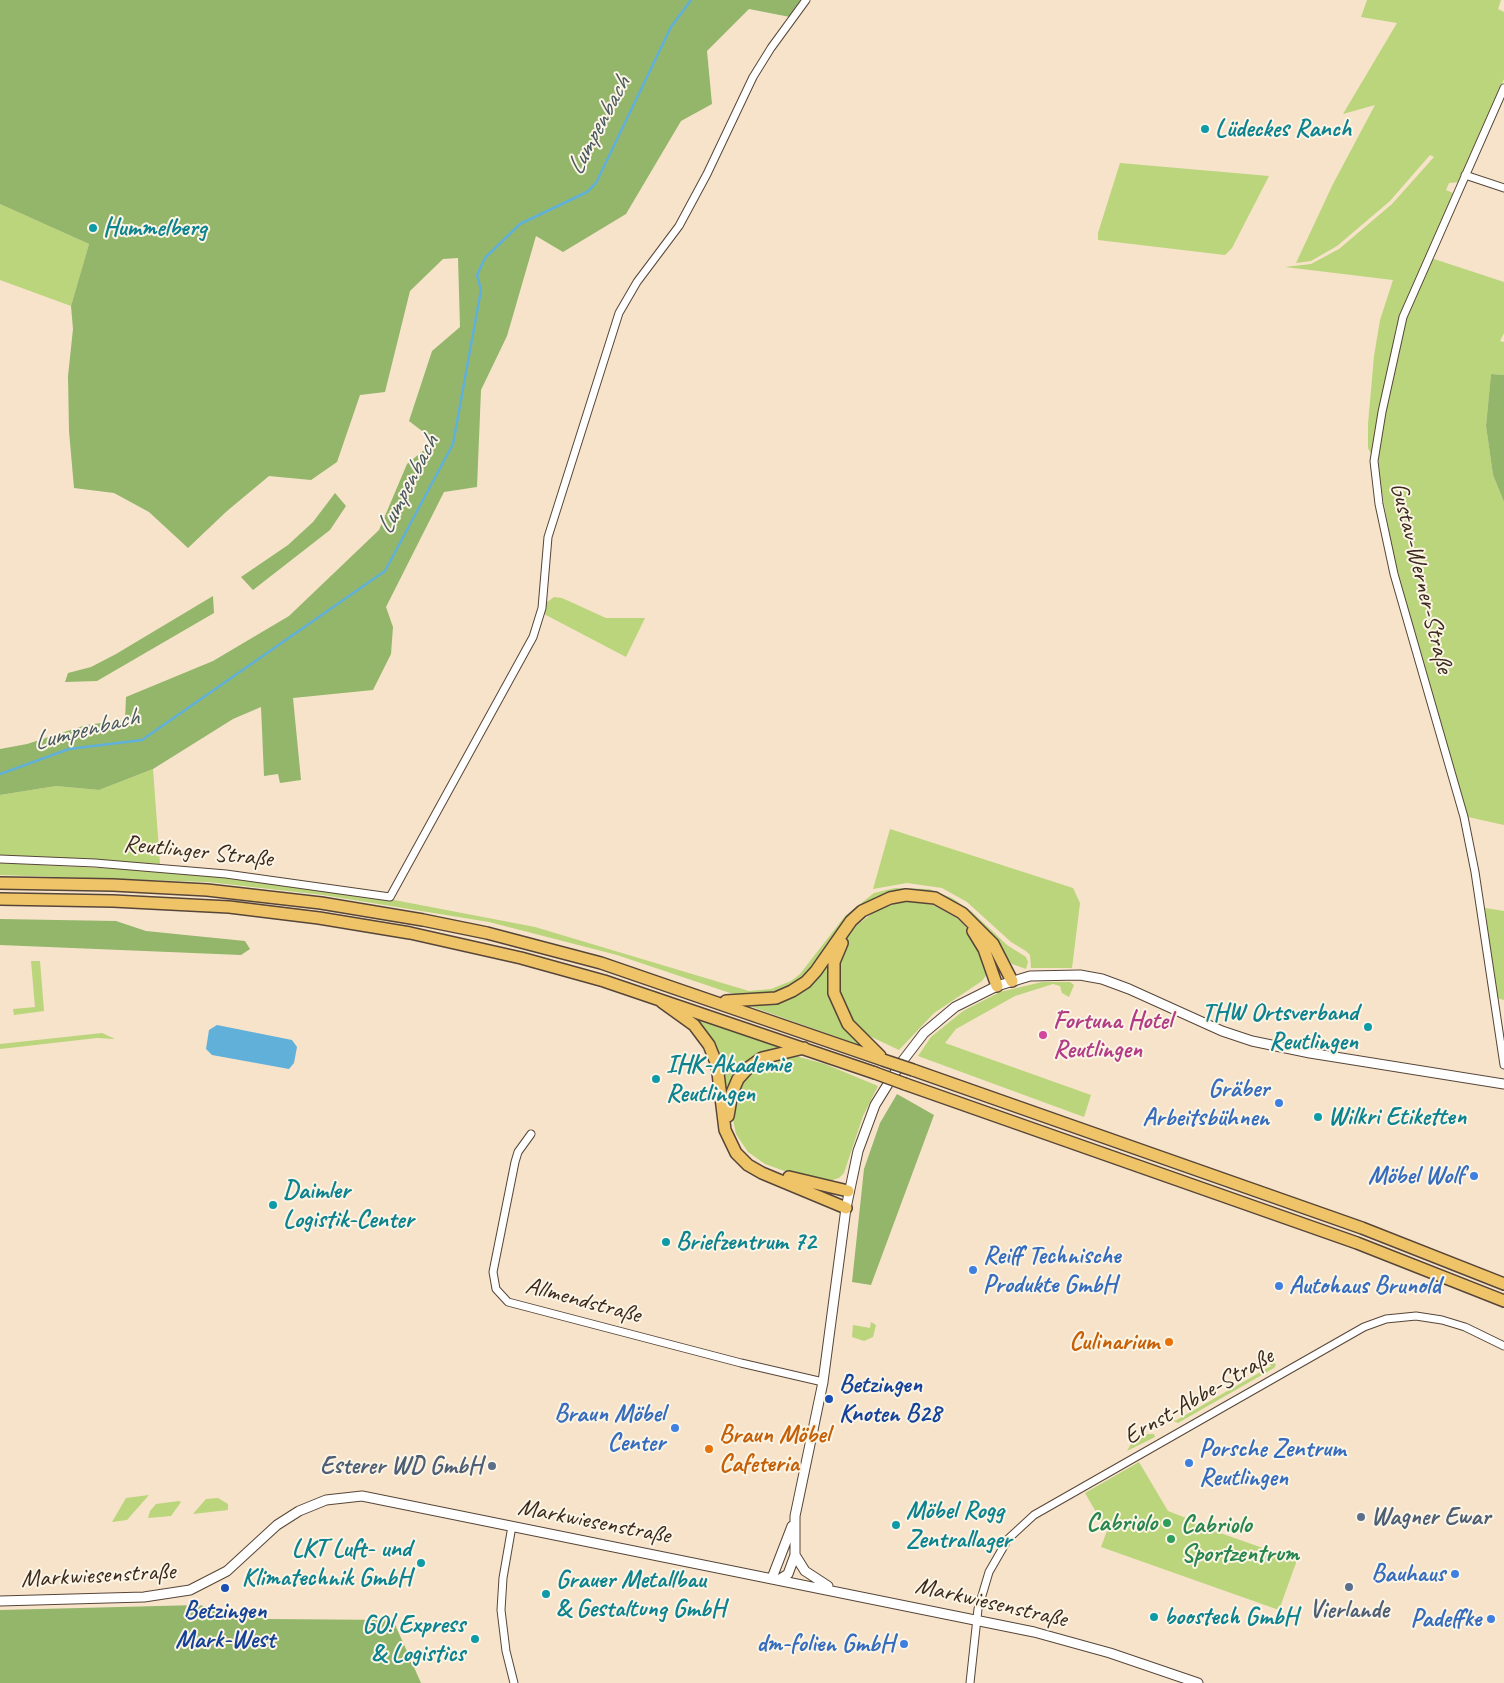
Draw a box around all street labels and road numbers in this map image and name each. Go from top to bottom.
street label: Gustav-Werner-Straße [1383,480,1459,676]
street label: Reutlinger Straße [122,829,274,875]
street label: Allmendstraße [522,1271,644,1331]
street label: Ernst-Abbe-Straße [1119,1342,1279,1452]
street label: Markwiesenstraße [515,1493,673,1551]
street label: Markwiesenstraße [20,1557,176,1595]
street label: Markwiesenstraße [912,1571,1070,1635]

